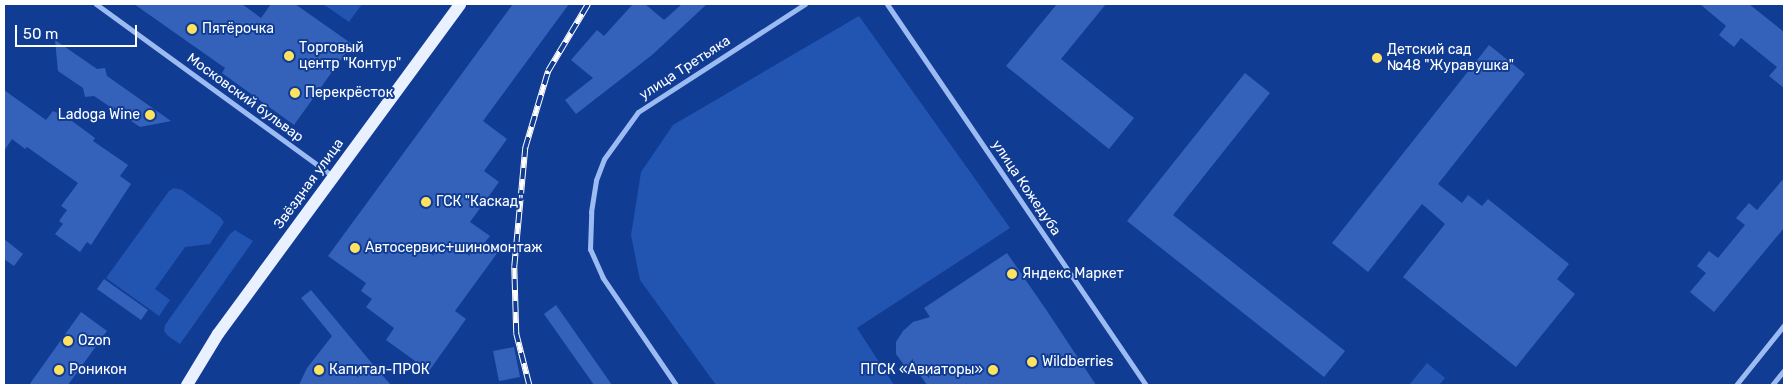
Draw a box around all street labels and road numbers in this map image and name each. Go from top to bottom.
street label: улица Третьяка [636,32,734,104]
street label: Московский бульвар [183,50,307,146]
street label: Звёздная улица [271,136,347,232]
street label: улица Кожедуба [988,137,1064,239]

